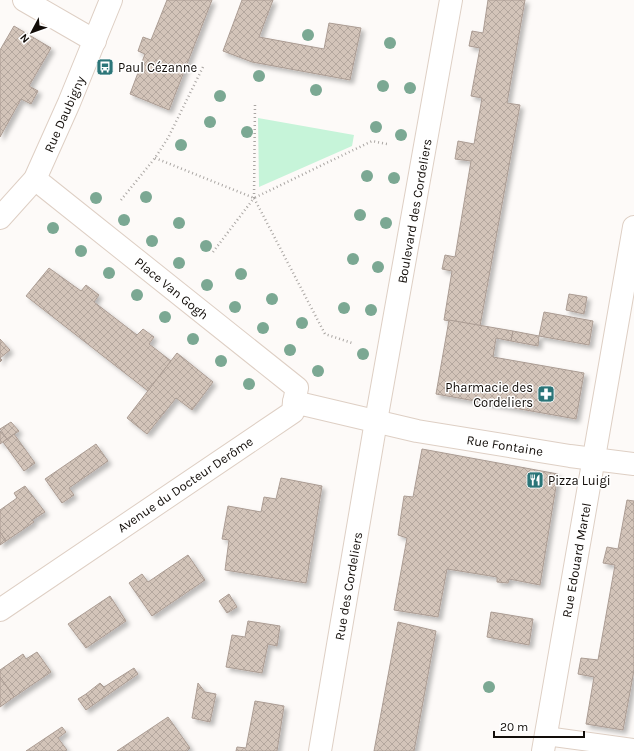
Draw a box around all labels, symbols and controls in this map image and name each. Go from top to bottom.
north arrow [12,12,52,52]
text: N [17,31,32,45]
bus stop icon: Paul Cézanne [95,57,115,77]
place label: Paul Cézanne [118,60,198,75]
street label: Rue Daubigny [41,74,88,155]
street label: Boulevard des Cordeliers [394,137,435,285]
street label: Place Van Gogh [132,254,211,323]
place label: Pharmacie des Cordeliers [445,380,533,410]
pharmacy icon: Pharmacie des Cordeliers [536,384,556,404]
street label: Rue Fontaine [466,432,545,459]
street label: Avenue du Docteur Derôme [115,433,256,535]
restaurant icon: Pizza Luigi [525,470,545,490]
place label: Pizza Luigi [548,473,611,488]
street label: Rue Edouard Martel [559,502,594,619]
street label: Rue des Cordeliers [332,531,365,641]
scale bar [494,713,584,739]
text: 20 m [500,720,528,734]

